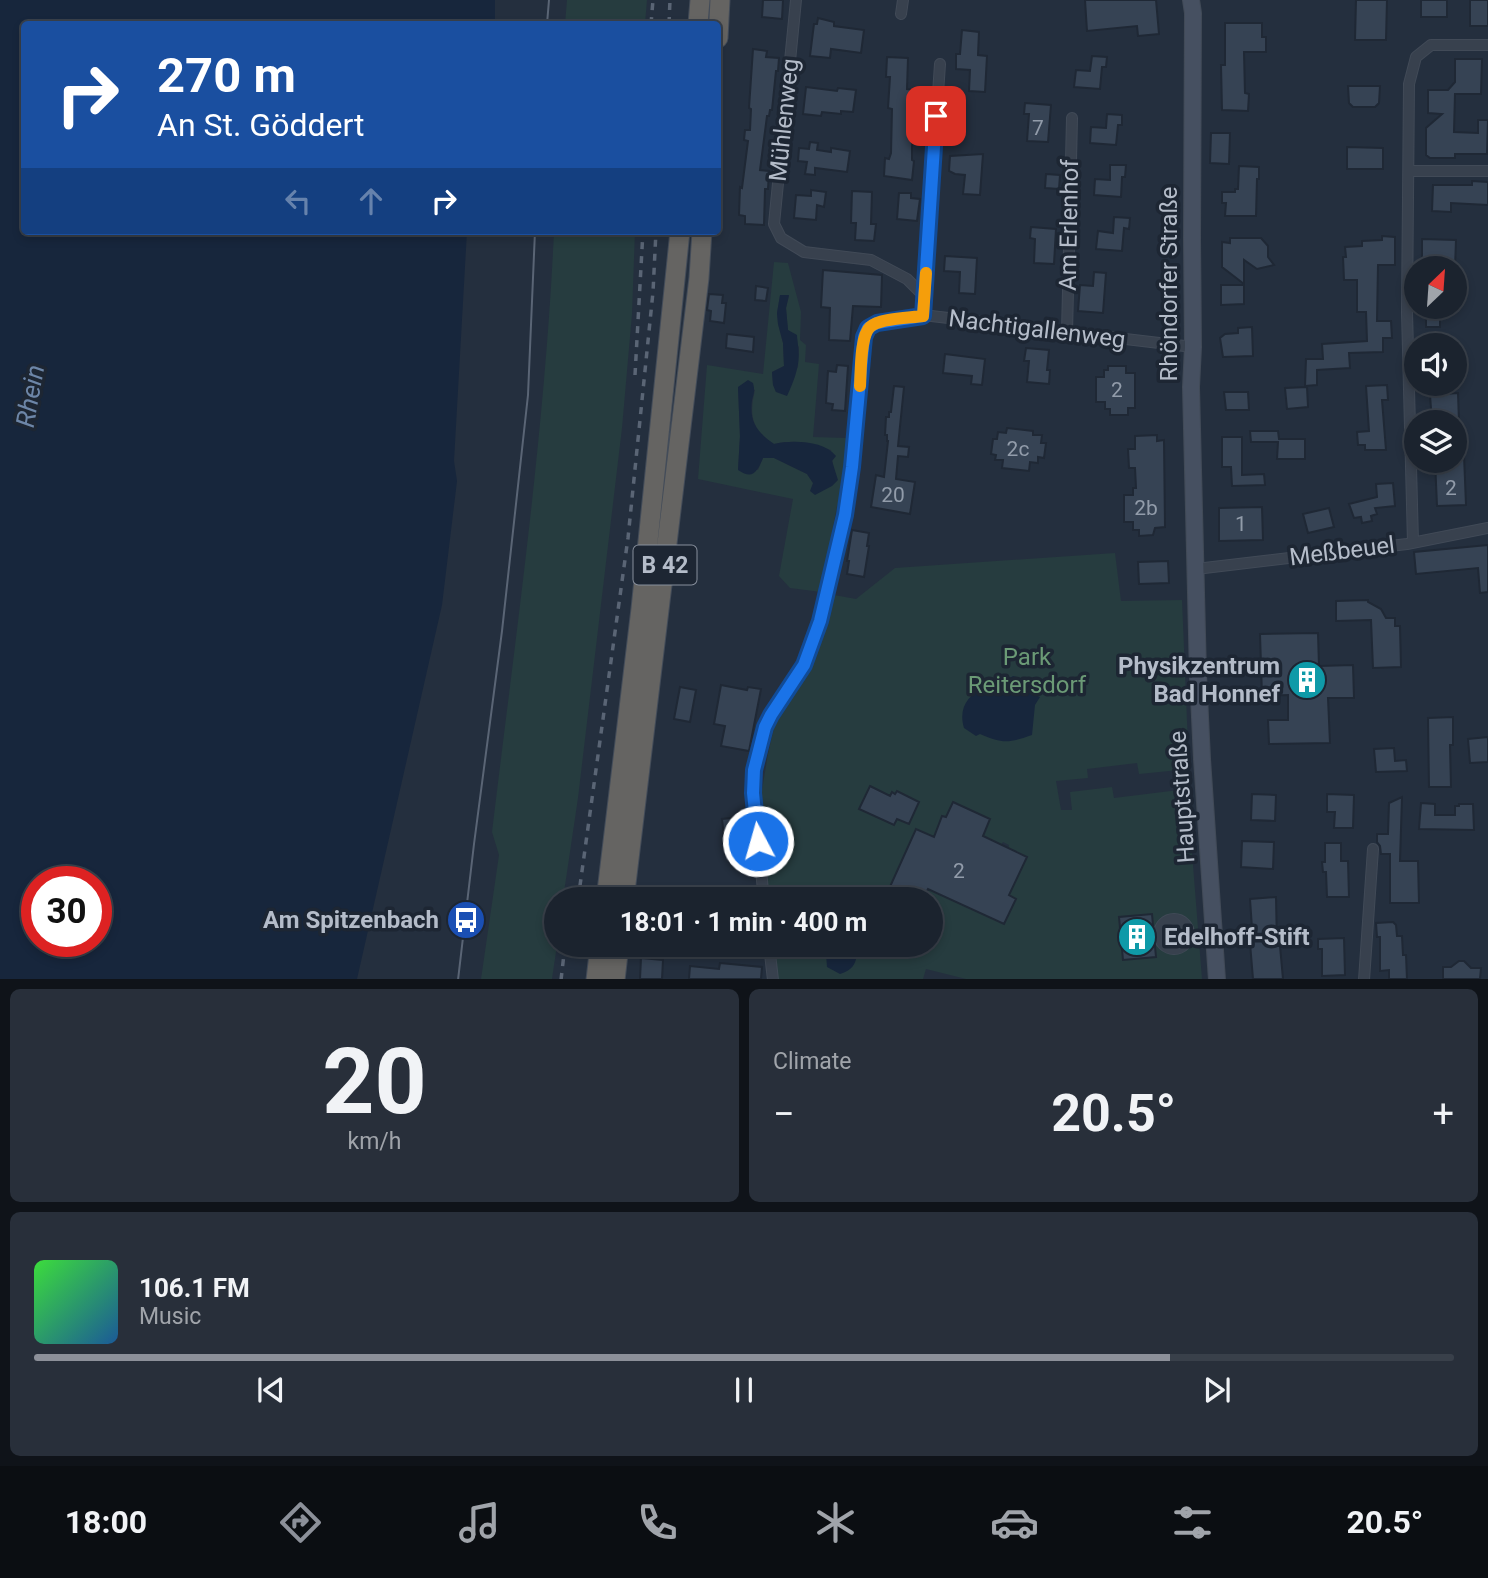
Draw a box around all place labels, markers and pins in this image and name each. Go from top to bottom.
pin [906,86,966,146]
place label: Physikzentrum Bad Honnef [1118,652,1280,708]
building icon: Physikzentrum Bad Honnef [1286,659,1328,701]
bus stop icon: Am Spitzenbach [445,899,487,941]
place label: Am Spitzenbach [263,906,439,934]
building icon: Edelhoff-Stift [1116,916,1158,958]
place label: Edelhoff-Stift [1164,923,1310,951]

